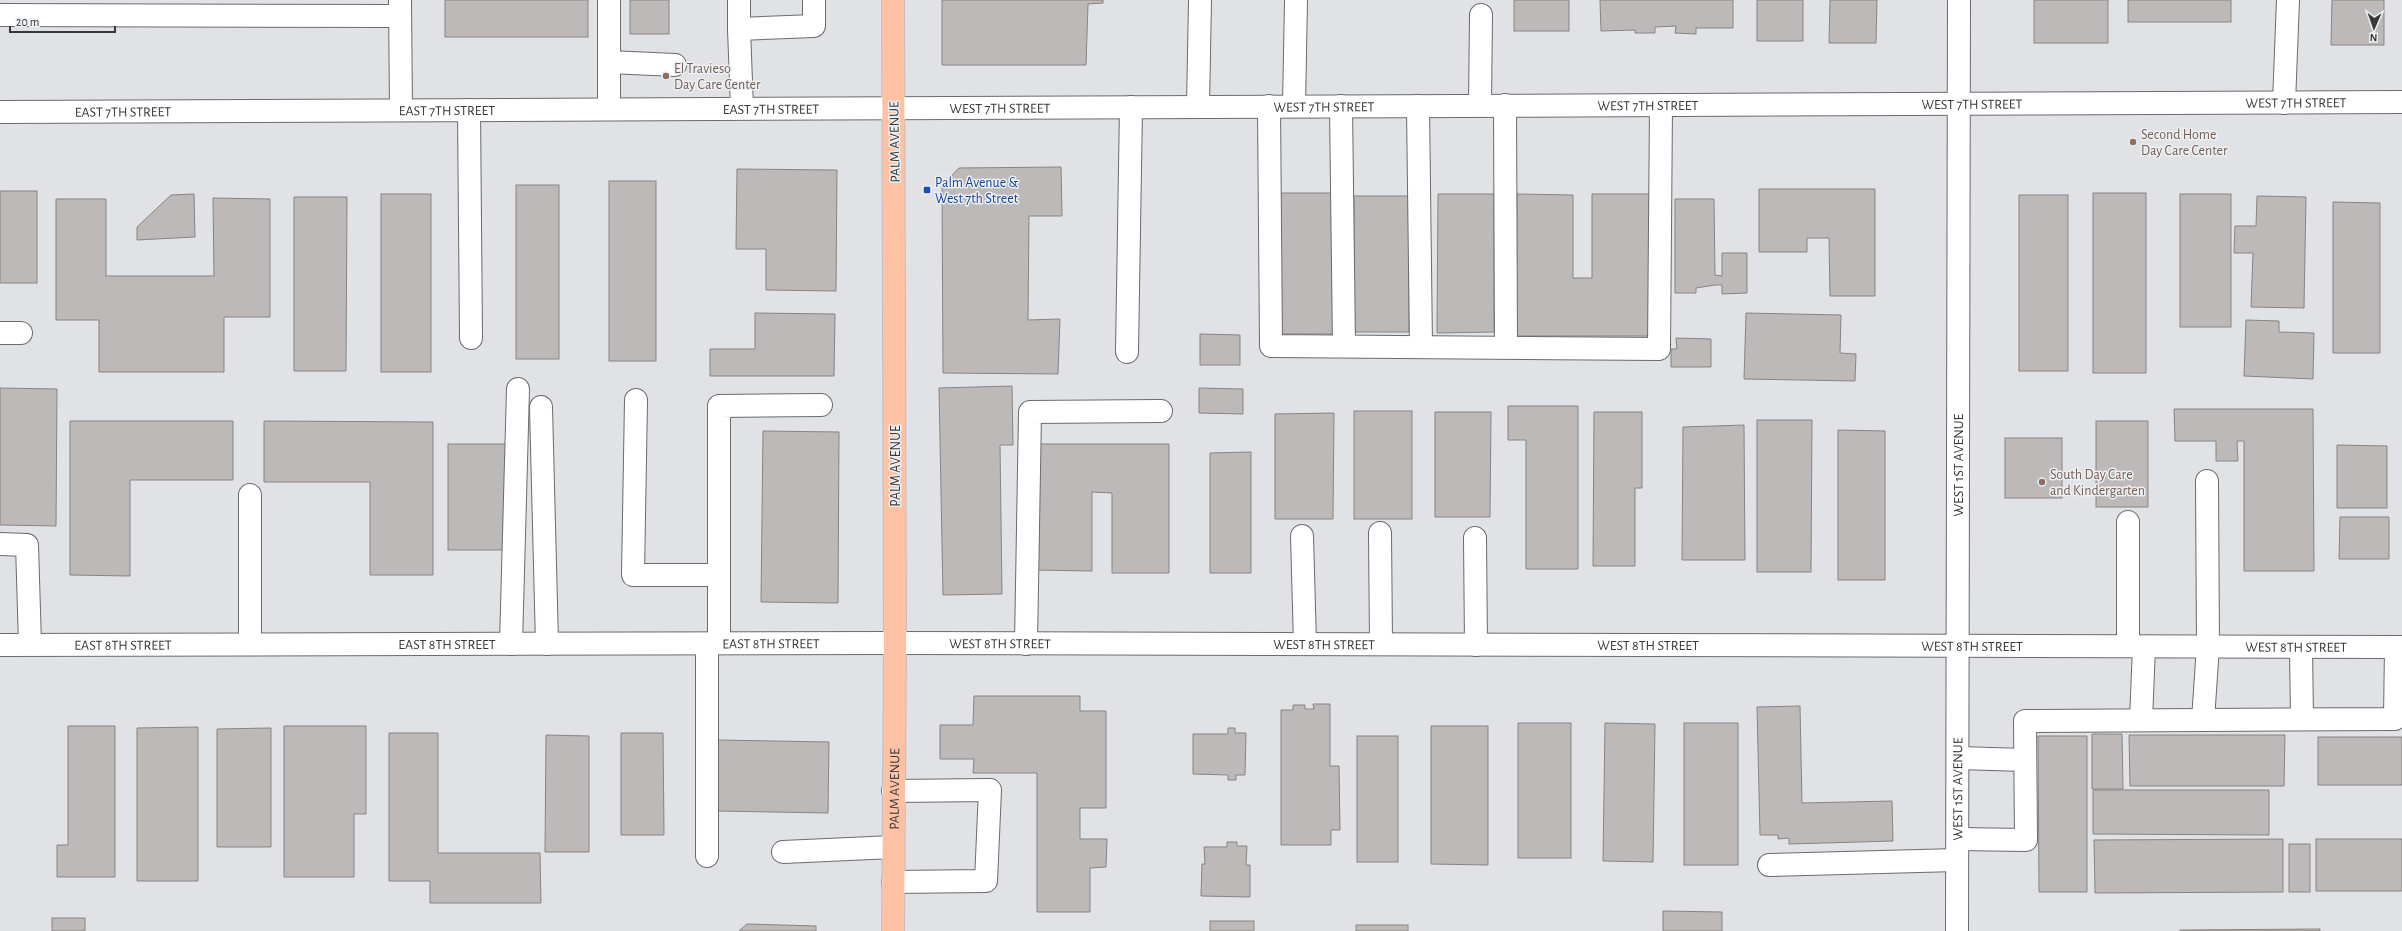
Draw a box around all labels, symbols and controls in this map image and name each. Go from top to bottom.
scale bar [10,8,115,34]
north arrow [2354,8,2394,48]
text: 20 m [16,16,39,28]
text: N [2370,32,2378,43]
place label: El Travieso Day Care Center [674,62,761,92]
marker: El Travieso Day Care Center [661,71,671,81]
street label: WEST 7TH STREET [2246,96,2347,111]
street label: WEST 7TH STREET [1922,98,2023,112]
street label: WEST 7TH STREET [1598,99,1699,113]
street label: WEST 7TH STREET [1274,100,1375,115]
street label: PALM AVENUE [887,101,903,183]
street label: WEST 7TH STREET [950,102,1051,116]
street label: EAST 7TH STREET [723,103,819,117]
street label: EAST 7TH STREET [399,104,495,118]
street label: EAST 7TH STREET [75,105,171,120]
place label: Second Home Day Care Center [2141,128,2228,158]
marker: Second Home Day Care Center [2128,137,2138,147]
place label: Palm Avenue & West 7th Street [935,176,1019,206]
marker: Palm Avenue & West 7th Street [922,185,932,195]
street label: WEST 1ST AVENUE [1952,413,1966,516]
street label: PALM AVENUE [889,425,903,507]
place label: South Day Care and Kindergarten [2050,468,2145,498]
marker: South Day Care and Kindergarten [2037,477,2047,487]
street label: EAST 8TH STREET [722,637,820,651]
street label: WEST 8TH STREET [949,637,1051,651]
street label: EAST 8TH STREET [398,638,496,652]
street label: WEST 8TH STREET [1273,638,1375,652]
street label: EAST 8TH STREET [74,639,172,653]
street label: WEST 8TH STREET [1597,639,1699,653]
street label: WEST 8TH STREET [1921,640,2023,654]
street label: WEST 8TH STREET [2245,641,2347,655]
street label: WEST 1ST AVENUE [1951,737,1965,840]
street label: PALM AVENUE [888,748,902,830]

